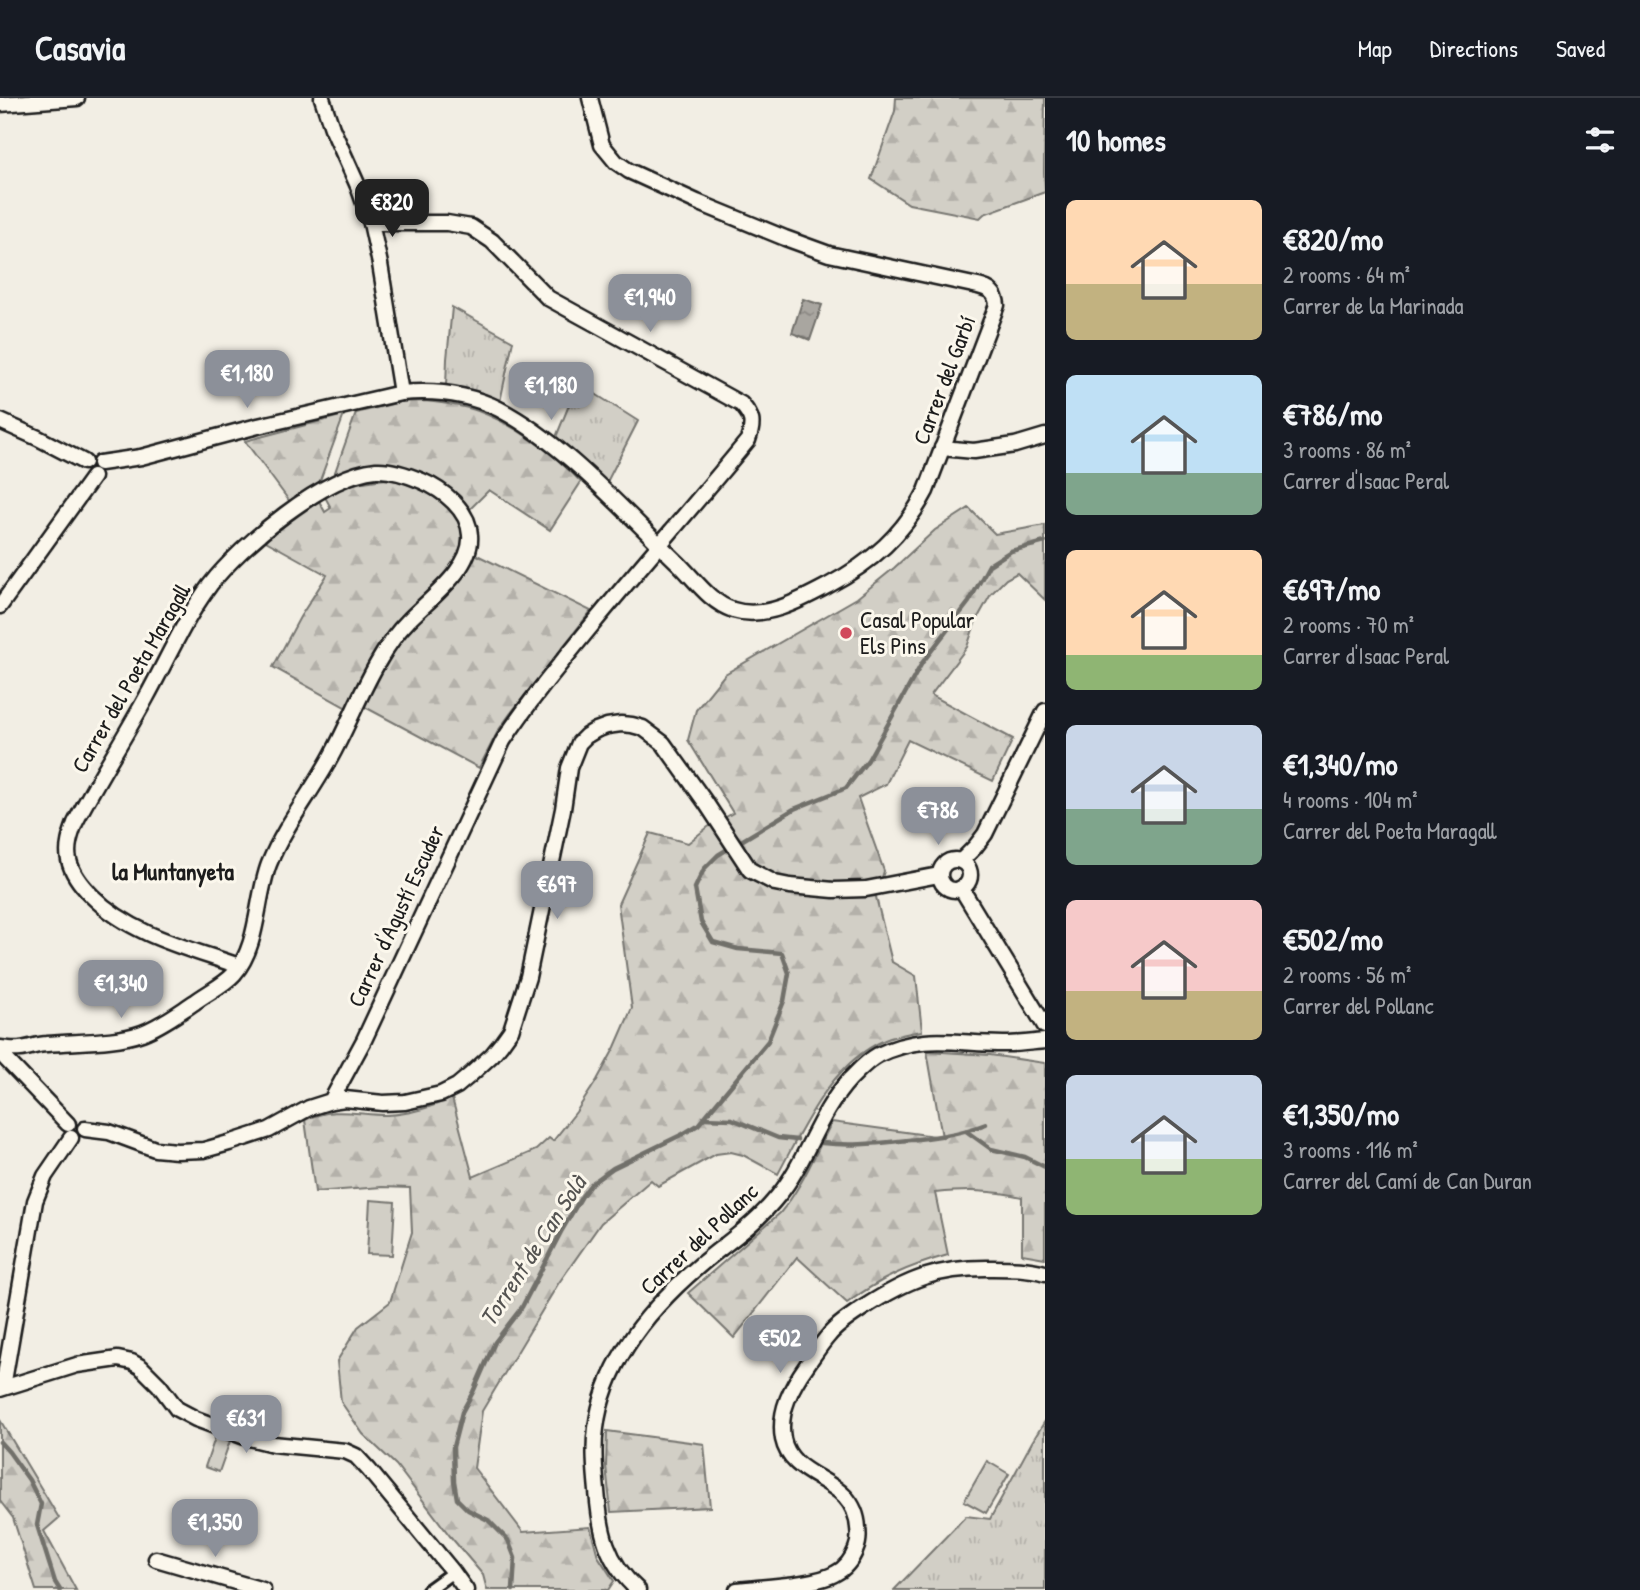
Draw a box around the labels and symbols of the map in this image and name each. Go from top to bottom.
pin: €820 [351,180,433,239]
pin: €1,940 [593,274,707,334]
street label: Carrer del Garbí [905,311,982,449]
pin: €1,180 [190,350,304,410]
pin: €1,180 [494,362,608,422]
street label: Carrer del Poeta Maragall [64,577,198,778]
place label: Casal Popular Els Pins [860,604,974,661]
marker: Casal Popular Els Pins [838,625,854,641]
pin: €786 [897,788,979,847]
street label: Carrer d'Agustí Escuder [340,820,451,1012]
district label: la Muntanyeta [112,855,235,888]
pin: €697 [516,862,598,921]
pin: €1,340 [64,960,178,1020]
water label: Torrent de Can Solà [472,1167,594,1332]
street label: Carrer del Pollanc [633,1176,764,1301]
pin: €502 [739,1316,821,1375]
pin: €631 [205,1396,287,1455]
pin: €1,350 [158,1500,272,1559]

